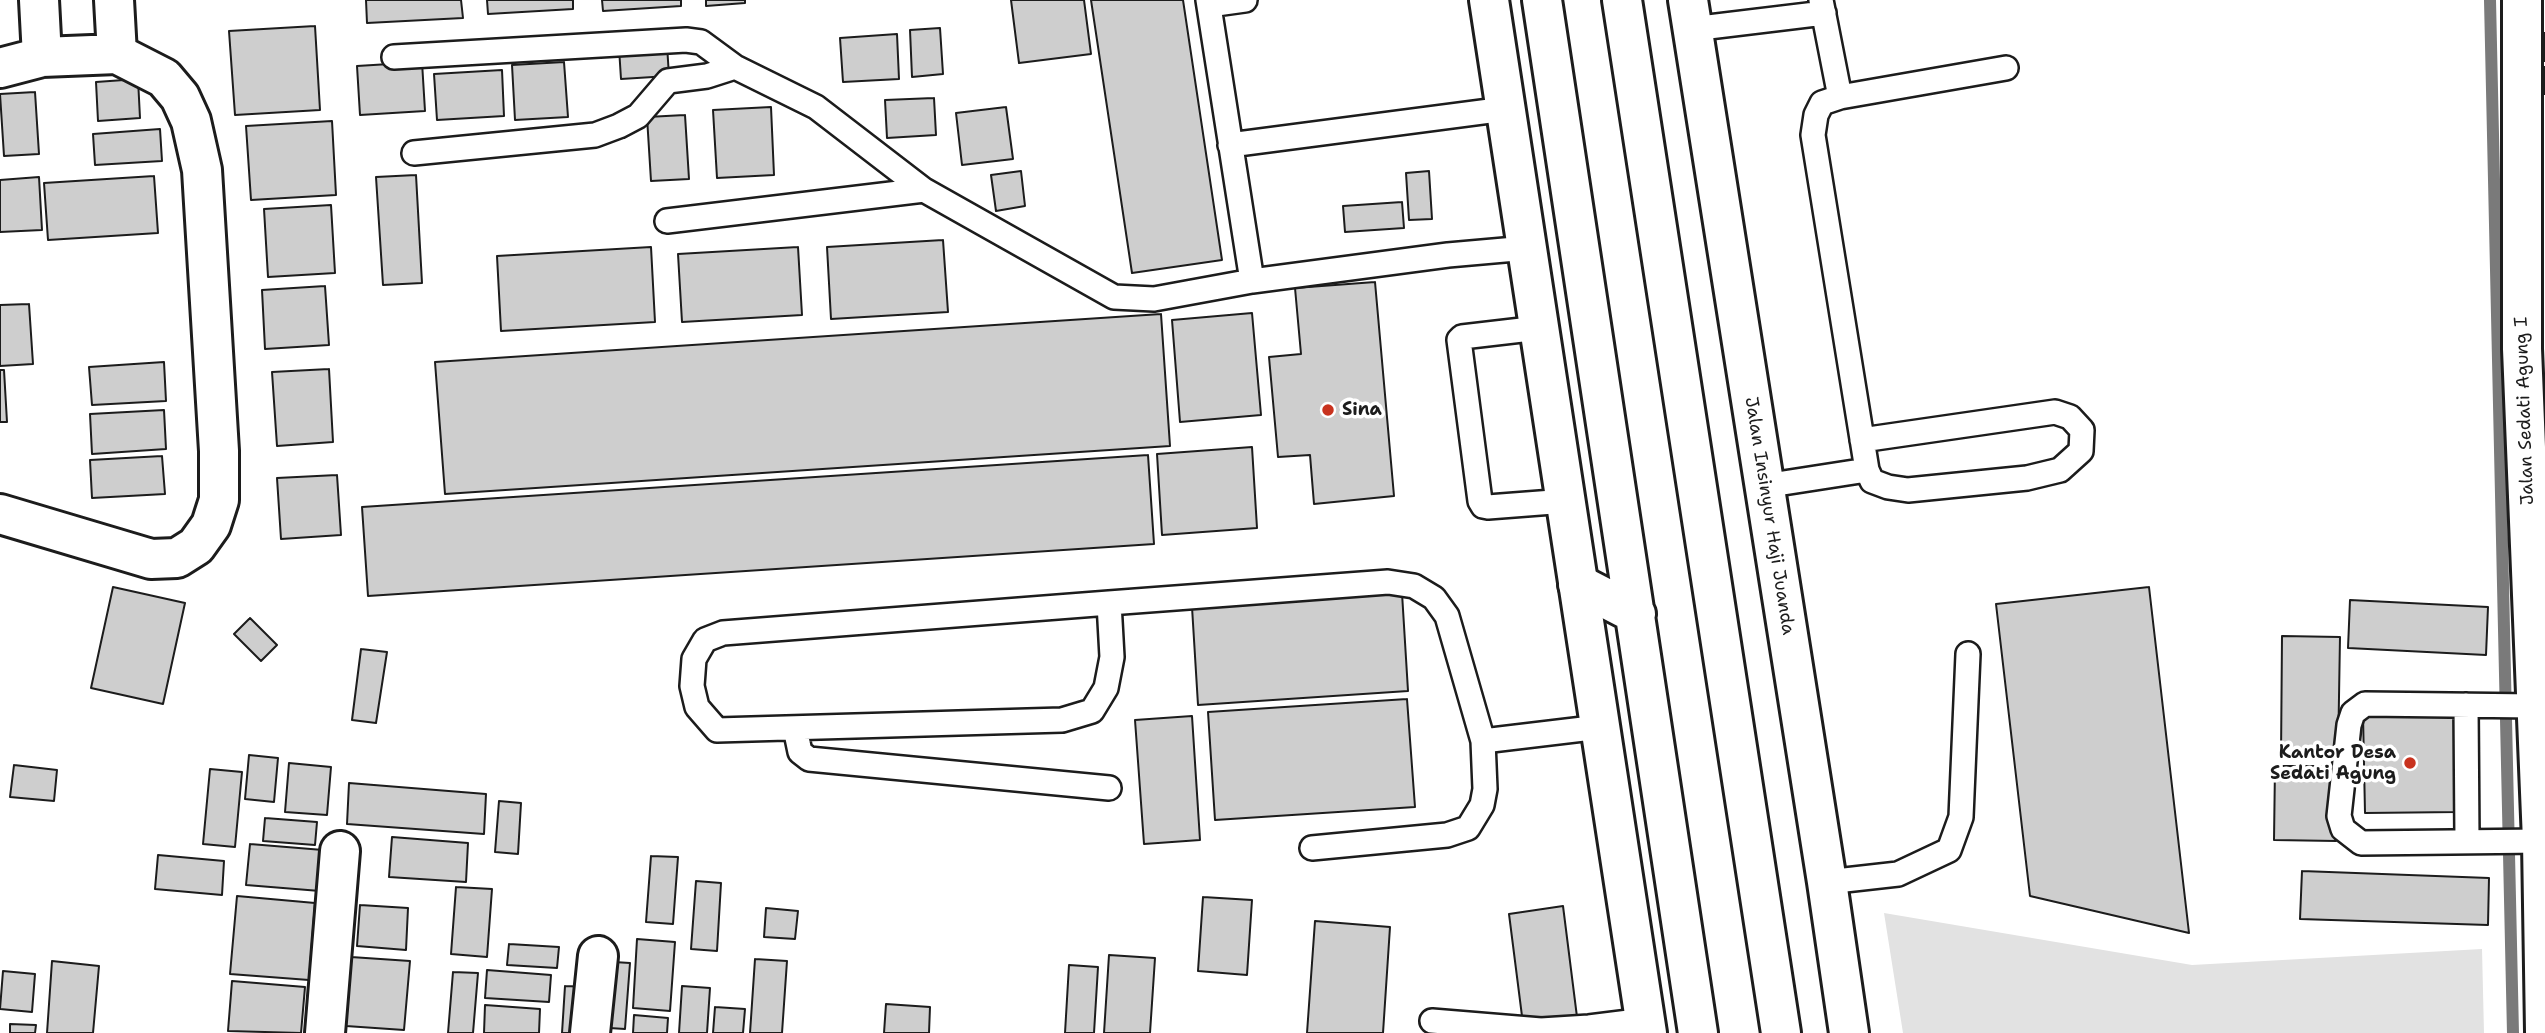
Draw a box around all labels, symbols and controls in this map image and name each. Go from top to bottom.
street label: Jalan Sedati Agung I [2511,316,2539,506]
street label: Jalan Insinyur Haji Juanda [1739,395,1799,637]
place label: Sina [1342,399,1382,421]
marker: Sina [1320,402,1336,418]
place label: Kantor Desa Sedati Agung [2270,742,2396,784]
marker: Kantor Desa Sedati Agung [2402,755,2418,771]

